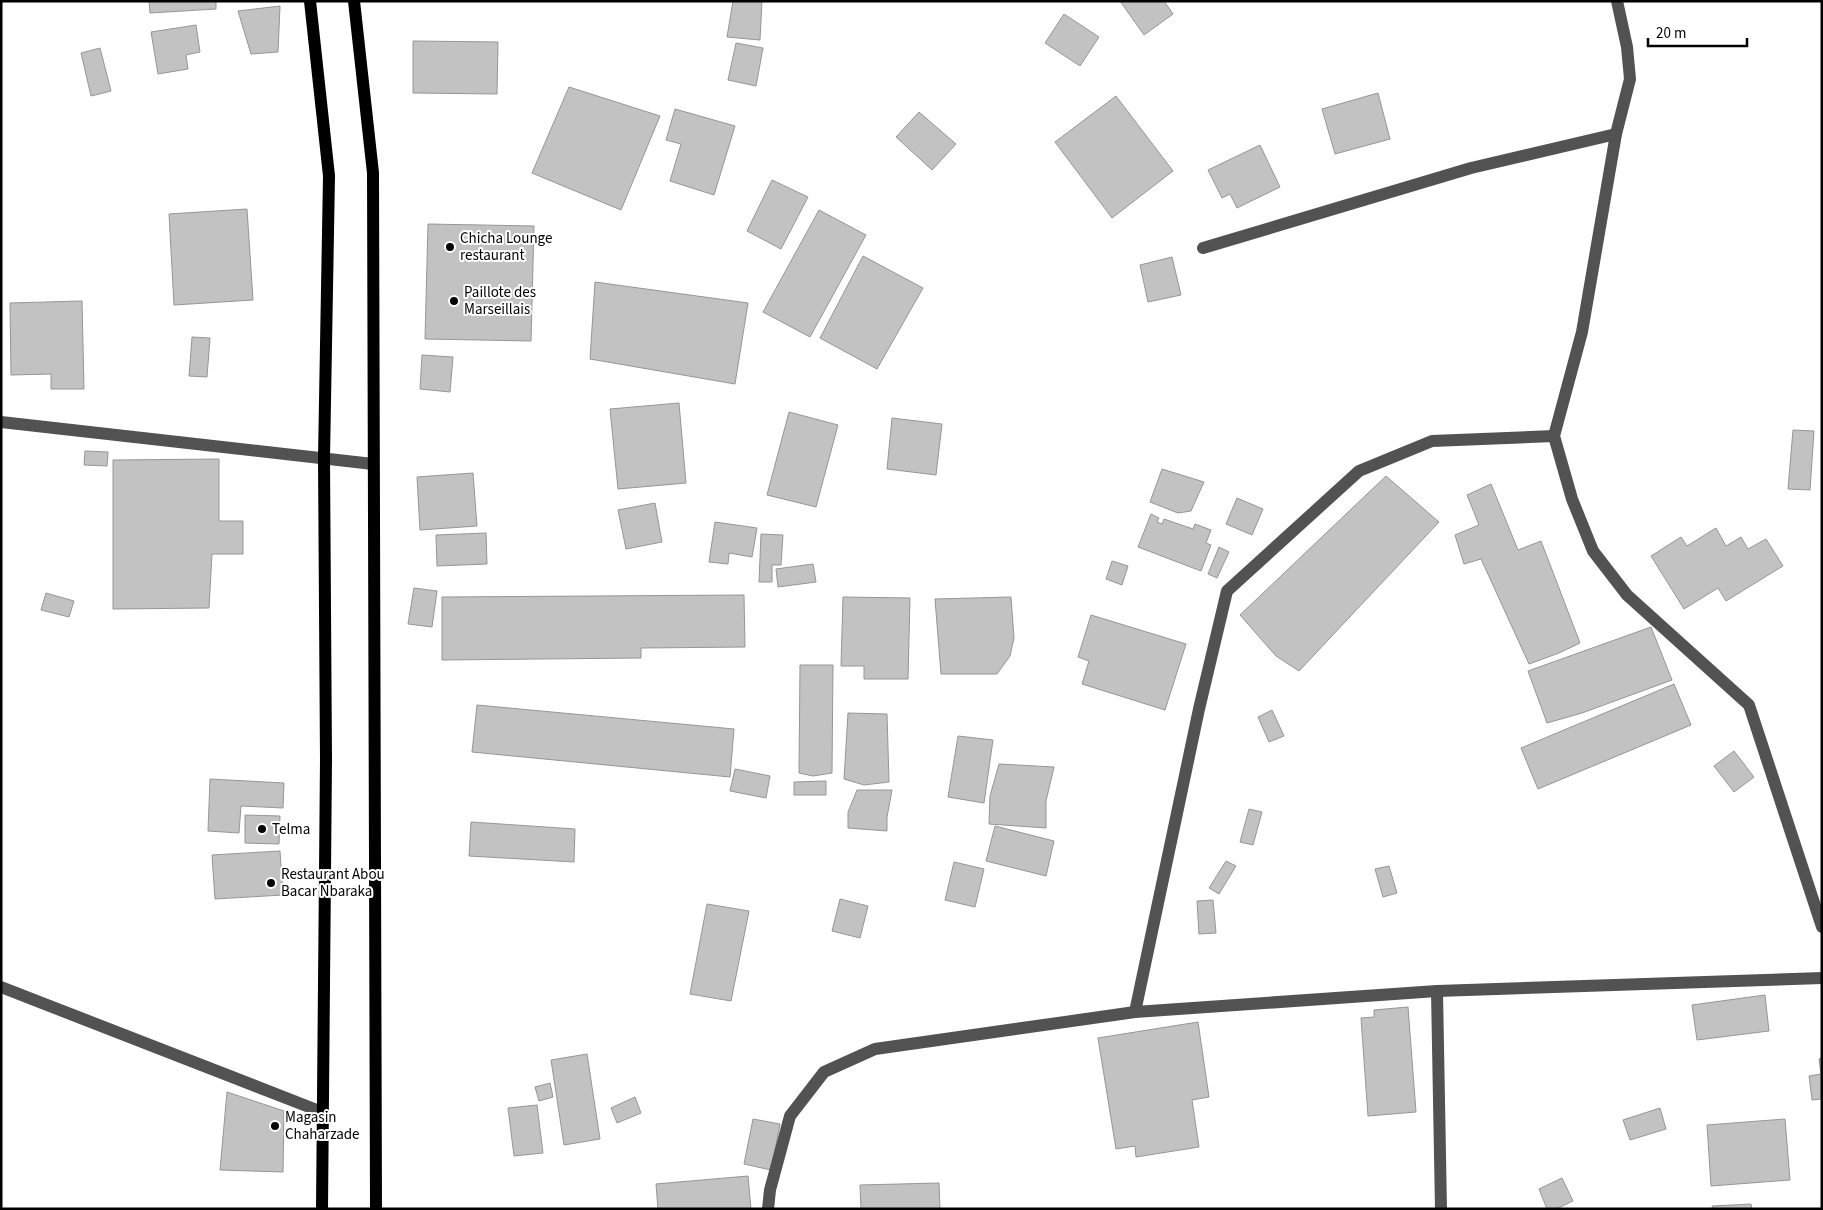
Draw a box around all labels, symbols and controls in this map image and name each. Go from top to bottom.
scale bar [1648,15,1747,47]
text: 20 m [1656,23,1686,44]
place label: Chicha Lounge restaurant [460,228,552,266]
marker: Chicha Lounge restaurant [444,241,456,253]
place label: Paillote des Marseillais [464,282,536,320]
marker: Paillote des Marseillais [448,295,460,307]
place label: Telma [272,819,310,840]
marker: Telma [256,823,268,835]
place label: Restaurant Abou Bacar Nbaraka [281,864,385,902]
marker: Restaurant Abou Bacar Nbaraka [265,877,277,889]
place label: Magasin Chaharzade [285,1107,360,1145]
marker: Magasin Chaharzade [269,1120,281,1132]

